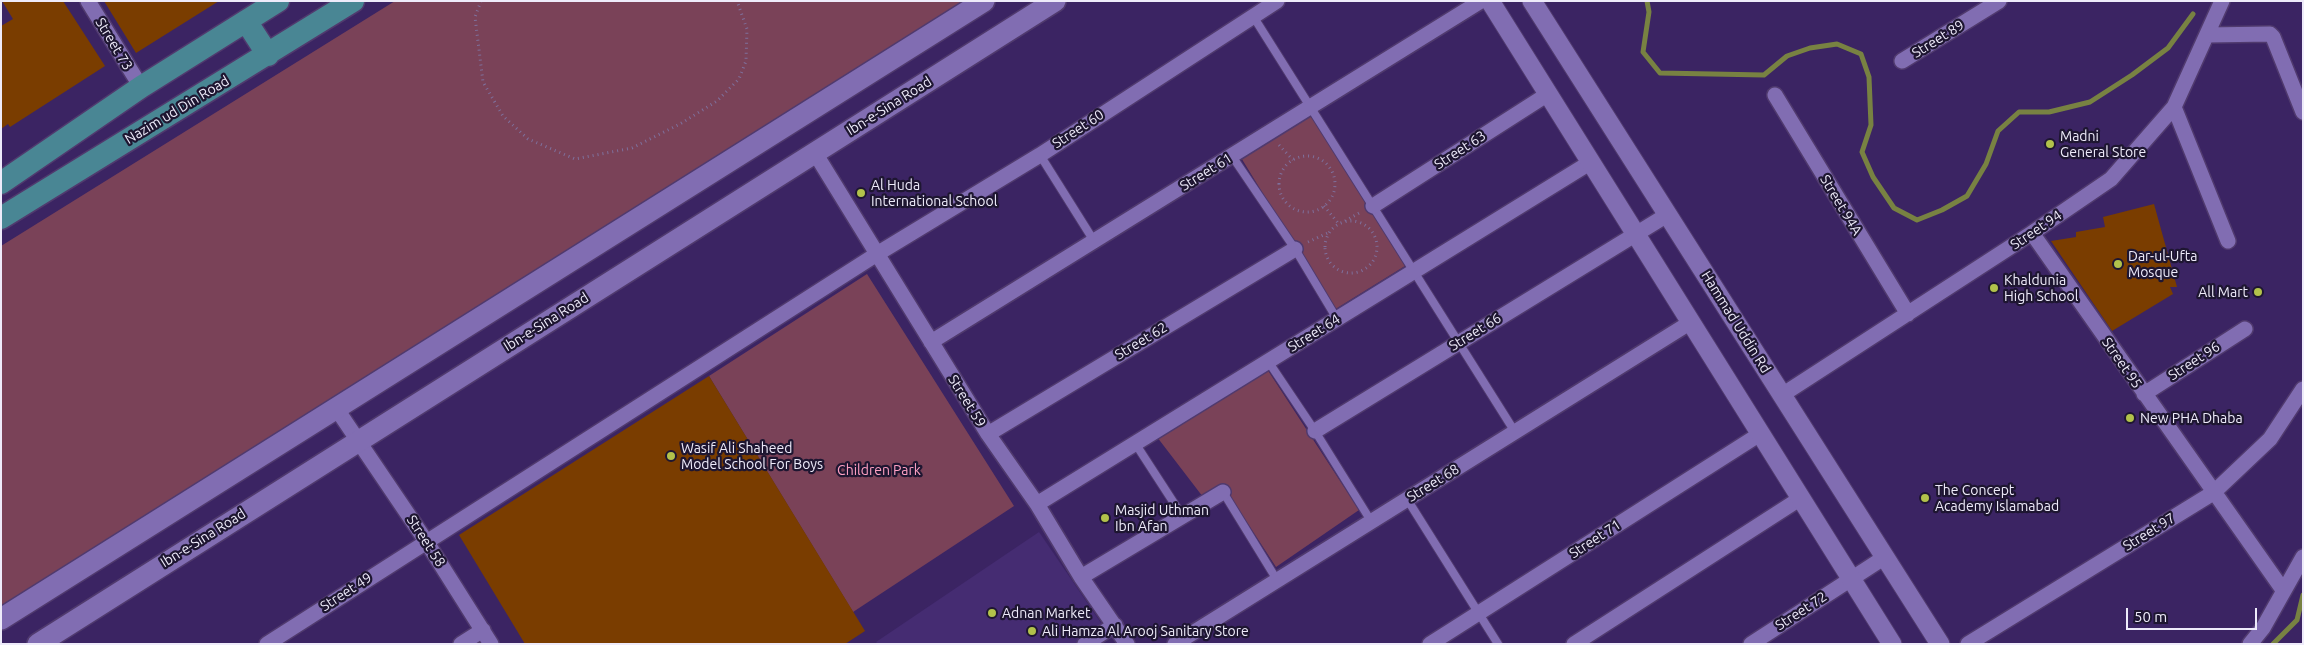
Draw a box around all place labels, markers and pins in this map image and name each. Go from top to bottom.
place label: Madni General Store [2060,128,2146,160]
marker: Madni General Store [2044,138,2056,150]
place label: Al Huda International School [871,177,997,210]
marker: Al Huda International School [855,187,867,199]
place label: Dar-ul-Ufta Mosque [2128,248,2197,280]
marker: Dar-ul-Ufta Mosque [2112,258,2124,270]
place label: Khaldunia High School [2004,272,2078,304]
marker: Khaldunia High School [1988,282,2000,294]
place label: All Mart [2198,284,2248,300]
marker: All Mart [2252,286,2264,298]
place label: New PHA Dhaba [2140,410,2243,426]
marker: New PHA Dhaba [2124,412,2136,424]
place label: Wasif Ali Shaheed Model School For Boys [681,440,823,472]
marker: Wasif Ali Shaheed Model School For Boys [665,450,677,462]
place label: The Concept Academy Islamabad [1935,482,2059,514]
marker: The Concept Academy Islamabad [1919,492,1931,504]
place label: Masjid Uthman Ibn Afan [1115,502,1209,534]
marker: Masjid Uthman Ibn Afan [1099,512,1111,524]
place label: Adnan Market [1002,605,1090,621]
marker: Adnan Market [986,607,998,619]
place label: Ali Hamza Al Arooj Sanitary Store [1042,623,1249,639]
marker: Ali Hamza Al Arooj Sanitary Store [1026,625,1038,637]

